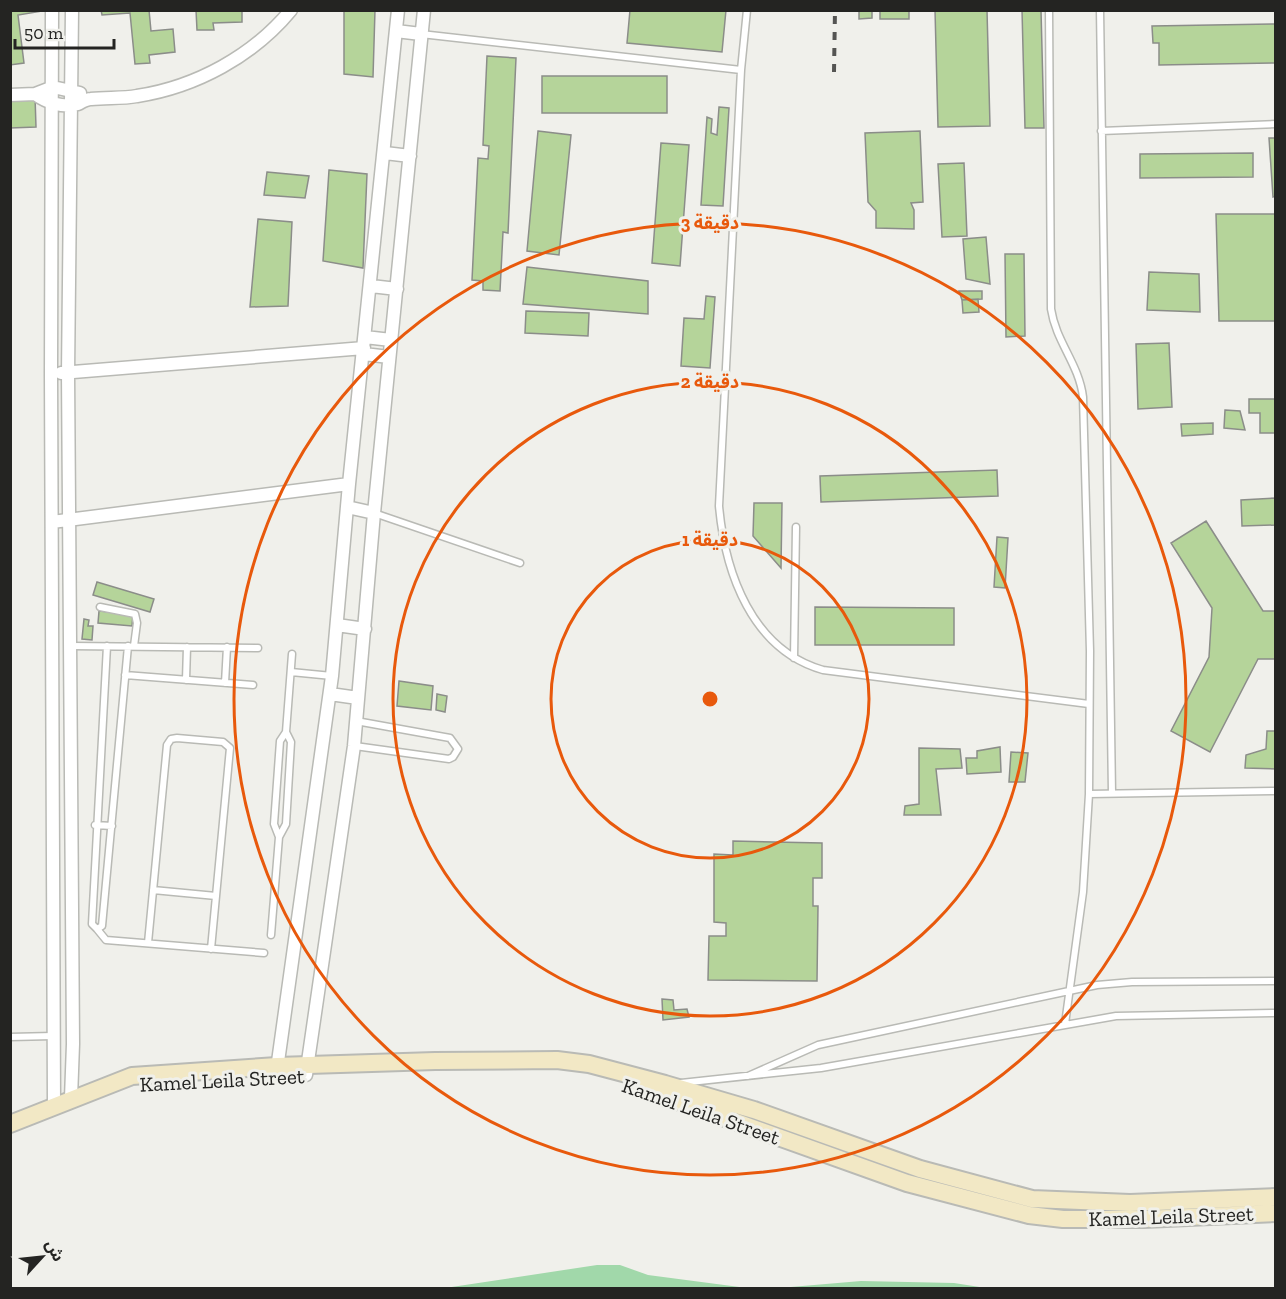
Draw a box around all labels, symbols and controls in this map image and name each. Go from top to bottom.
scale bar [15,12,114,50]
text: 50 m [24,22,64,44]
text: 3 دقيقة [681,212,739,234]
text: 2 دقيقة [681,371,739,393]
text: 1 دقيقة [682,529,738,551]
centre of rings [700,689,720,709]
street label: Kamel Leila Street [139,1063,305,1097]
street label: Kamel Leila Street [619,1072,783,1150]
street label: Kamel Leila Street [1088,1201,1254,1231]
north arrow [12,1227,72,1287]
text: ش [41,1236,68,1265]

